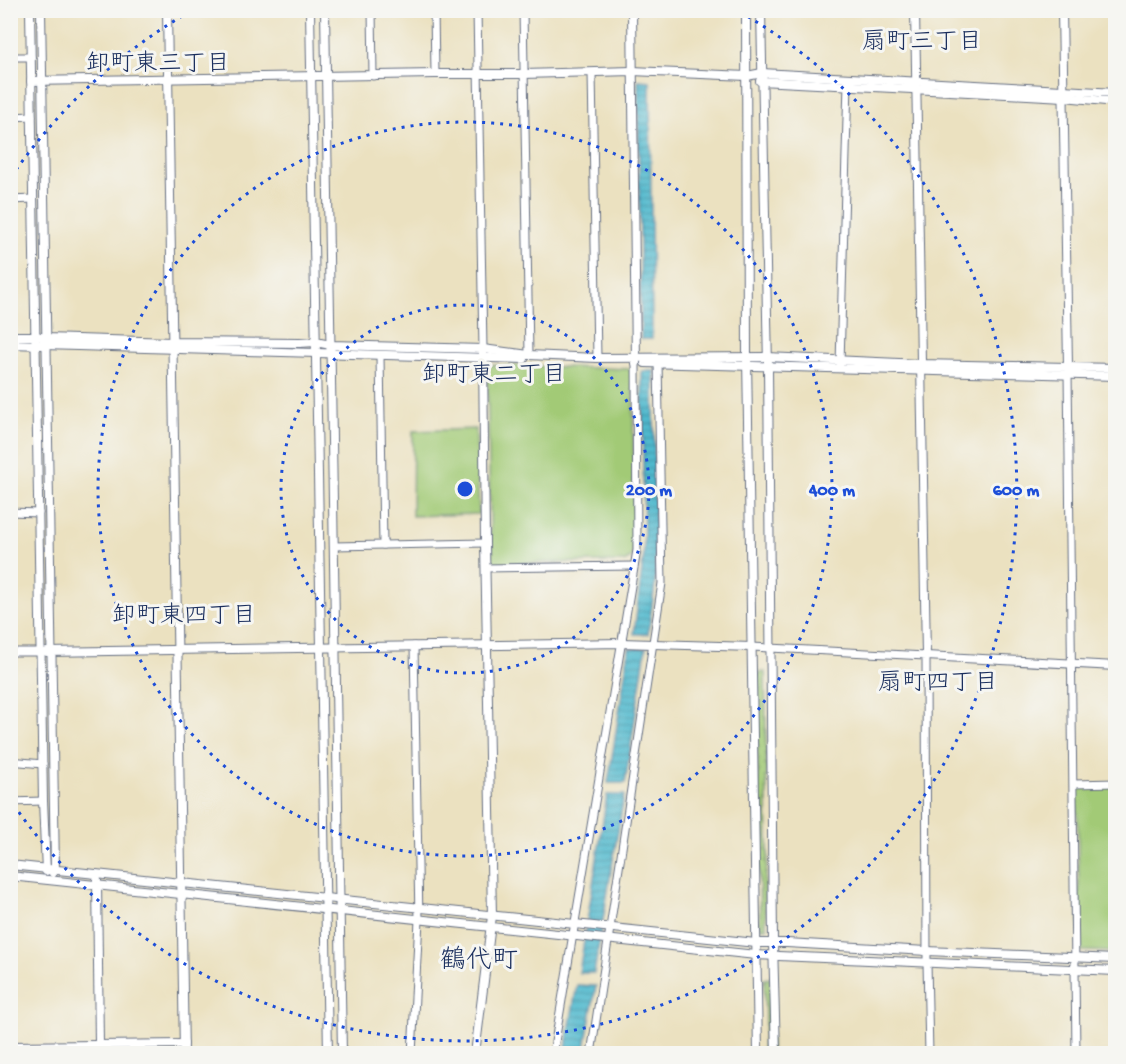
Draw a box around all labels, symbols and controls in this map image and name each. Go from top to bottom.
district label: 扇町三丁目 [862,29,982,58]
district label: 卸町東三丁目 [86,50,230,80]
district label: 卸町東二丁目 [422,361,566,391]
centre of rings [455,479,475,499]
text: 200 m [626,481,672,502]
text: 400 m [808,481,855,502]
text: 600 m [993,481,1040,502]
district label: 卸町東四丁目 [112,602,256,632]
district label: 扇町四丁目 [878,670,998,699]
district label: 鶴代町 [440,945,518,978]

